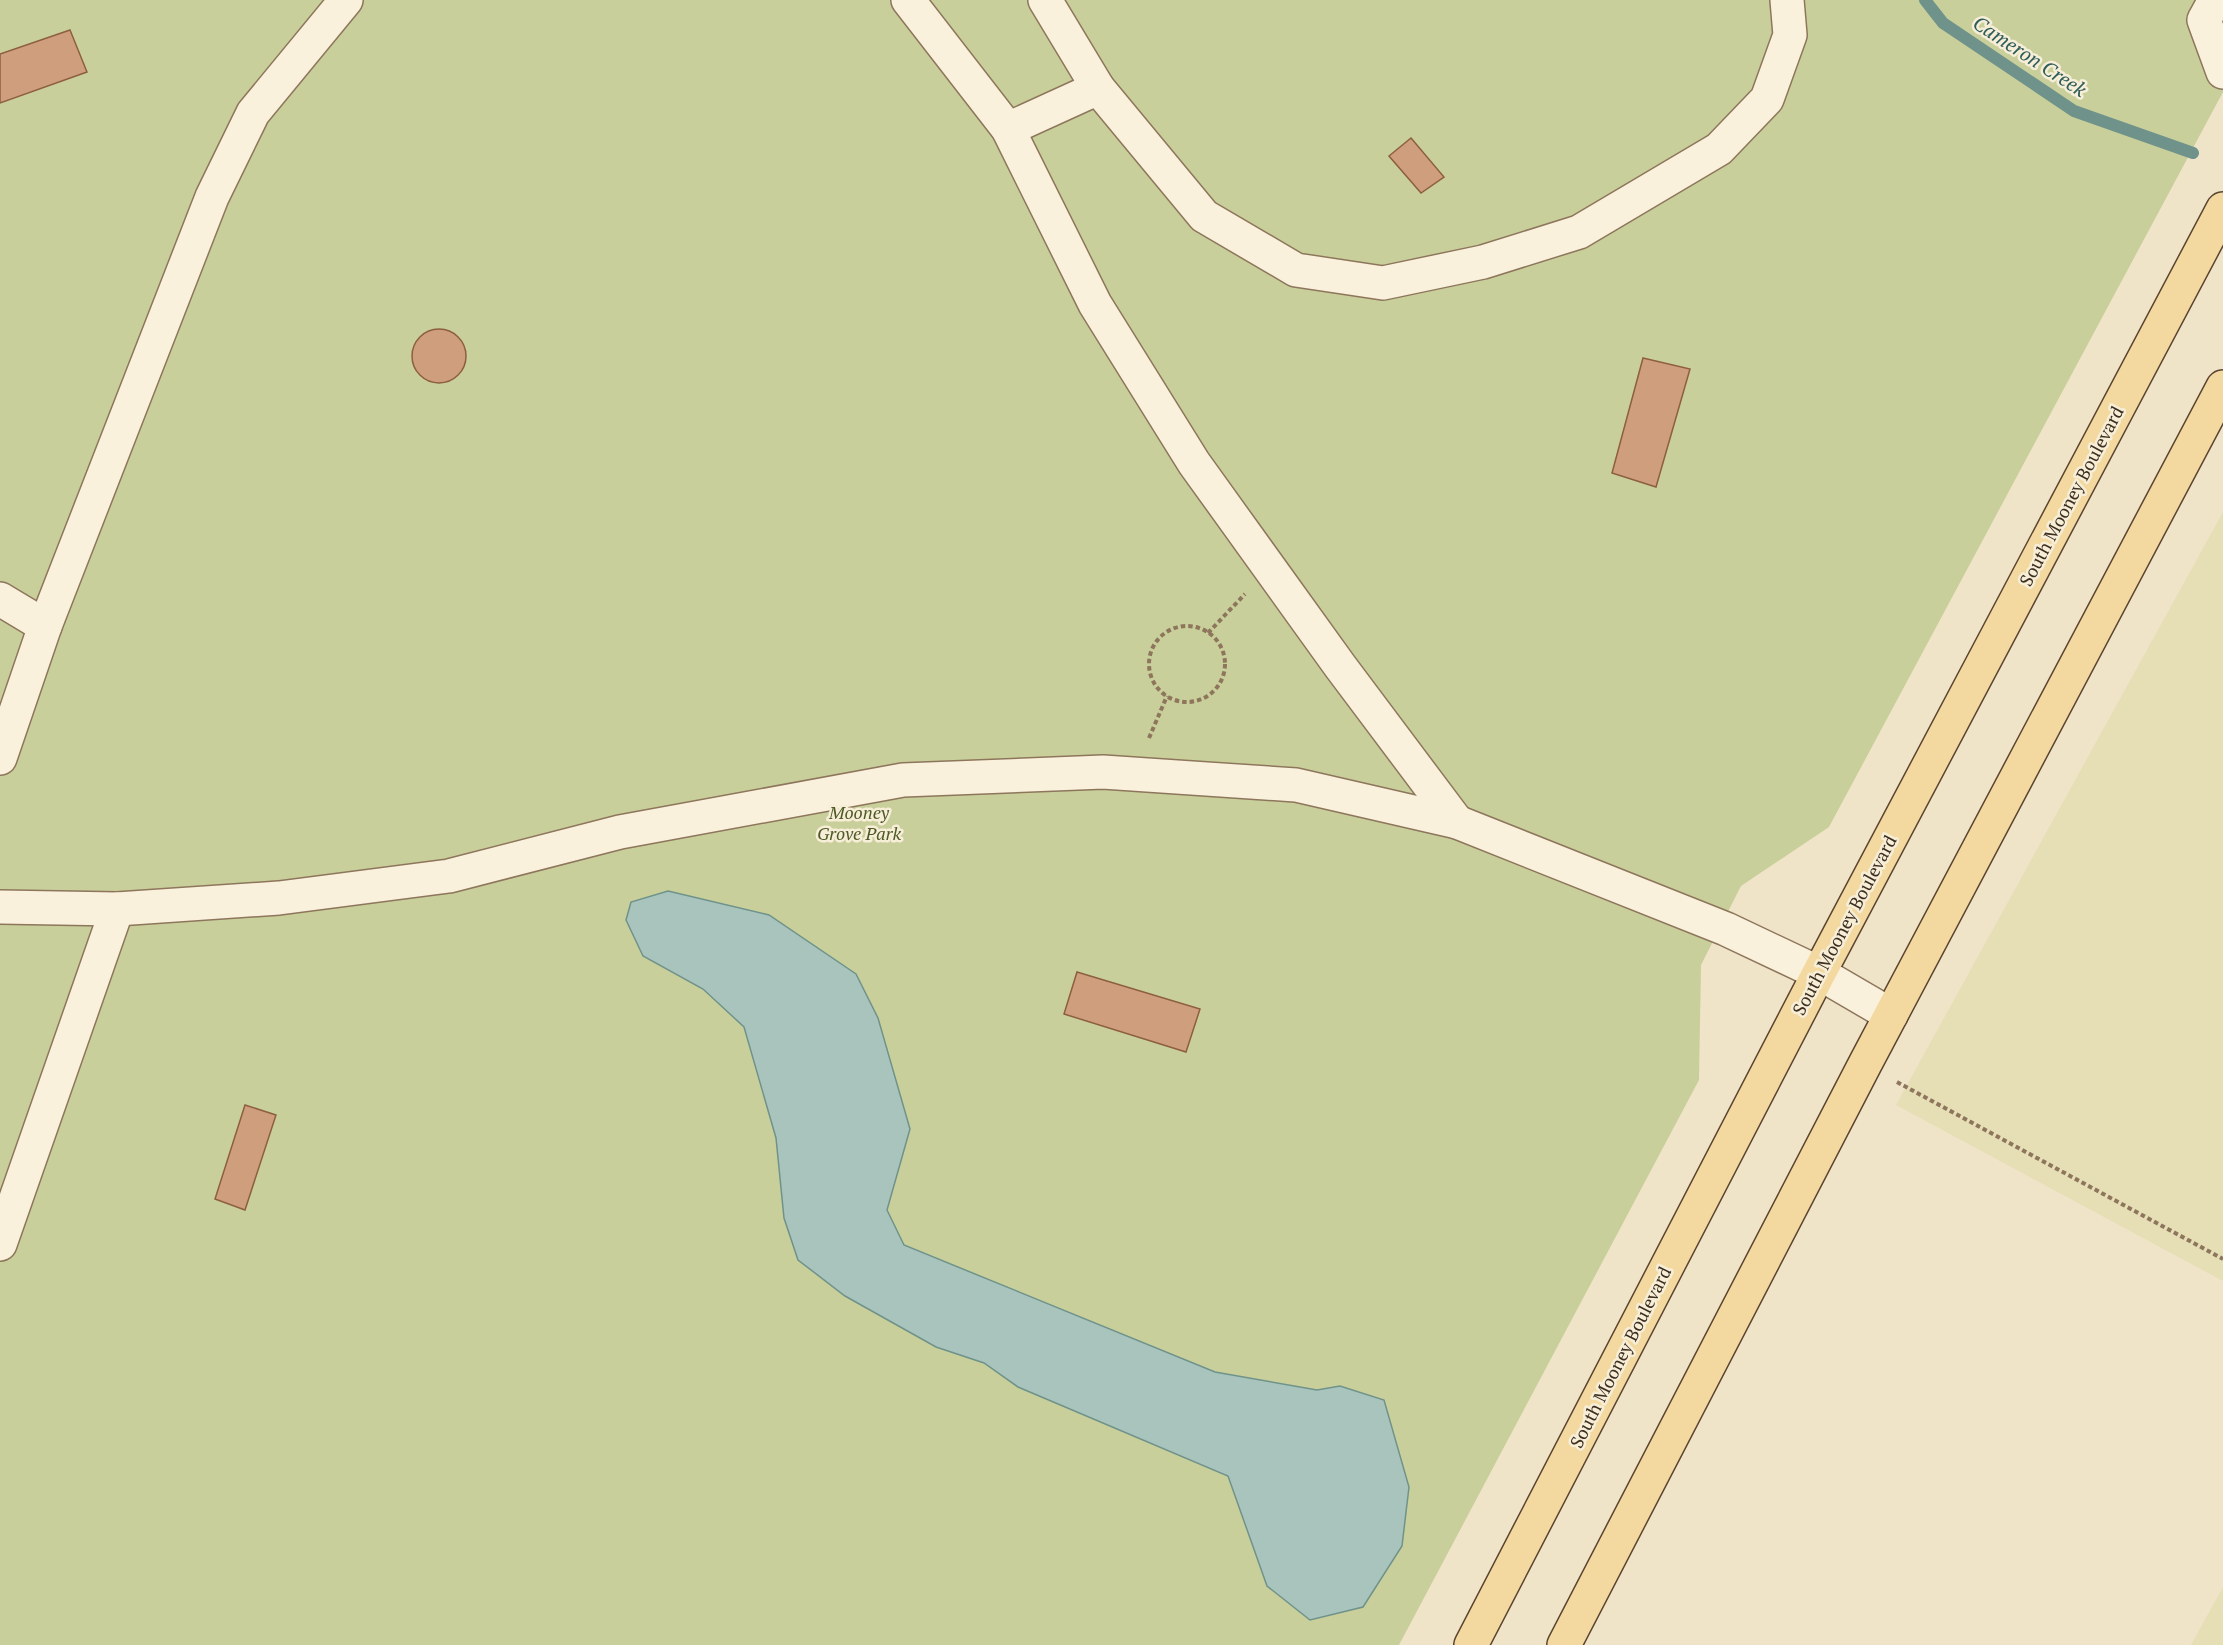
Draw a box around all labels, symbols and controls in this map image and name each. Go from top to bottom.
water label: Cameron Creek [1968,9,2092,103]
street label: South Mooney Boulevard [2013,402,2129,590]
park label: Mooney Grove Park [817,800,901,845]
street label: South Mooney Boulevard [1786,831,1902,1019]
street label: South Mooney Boulevard [1564,1262,1676,1452]

